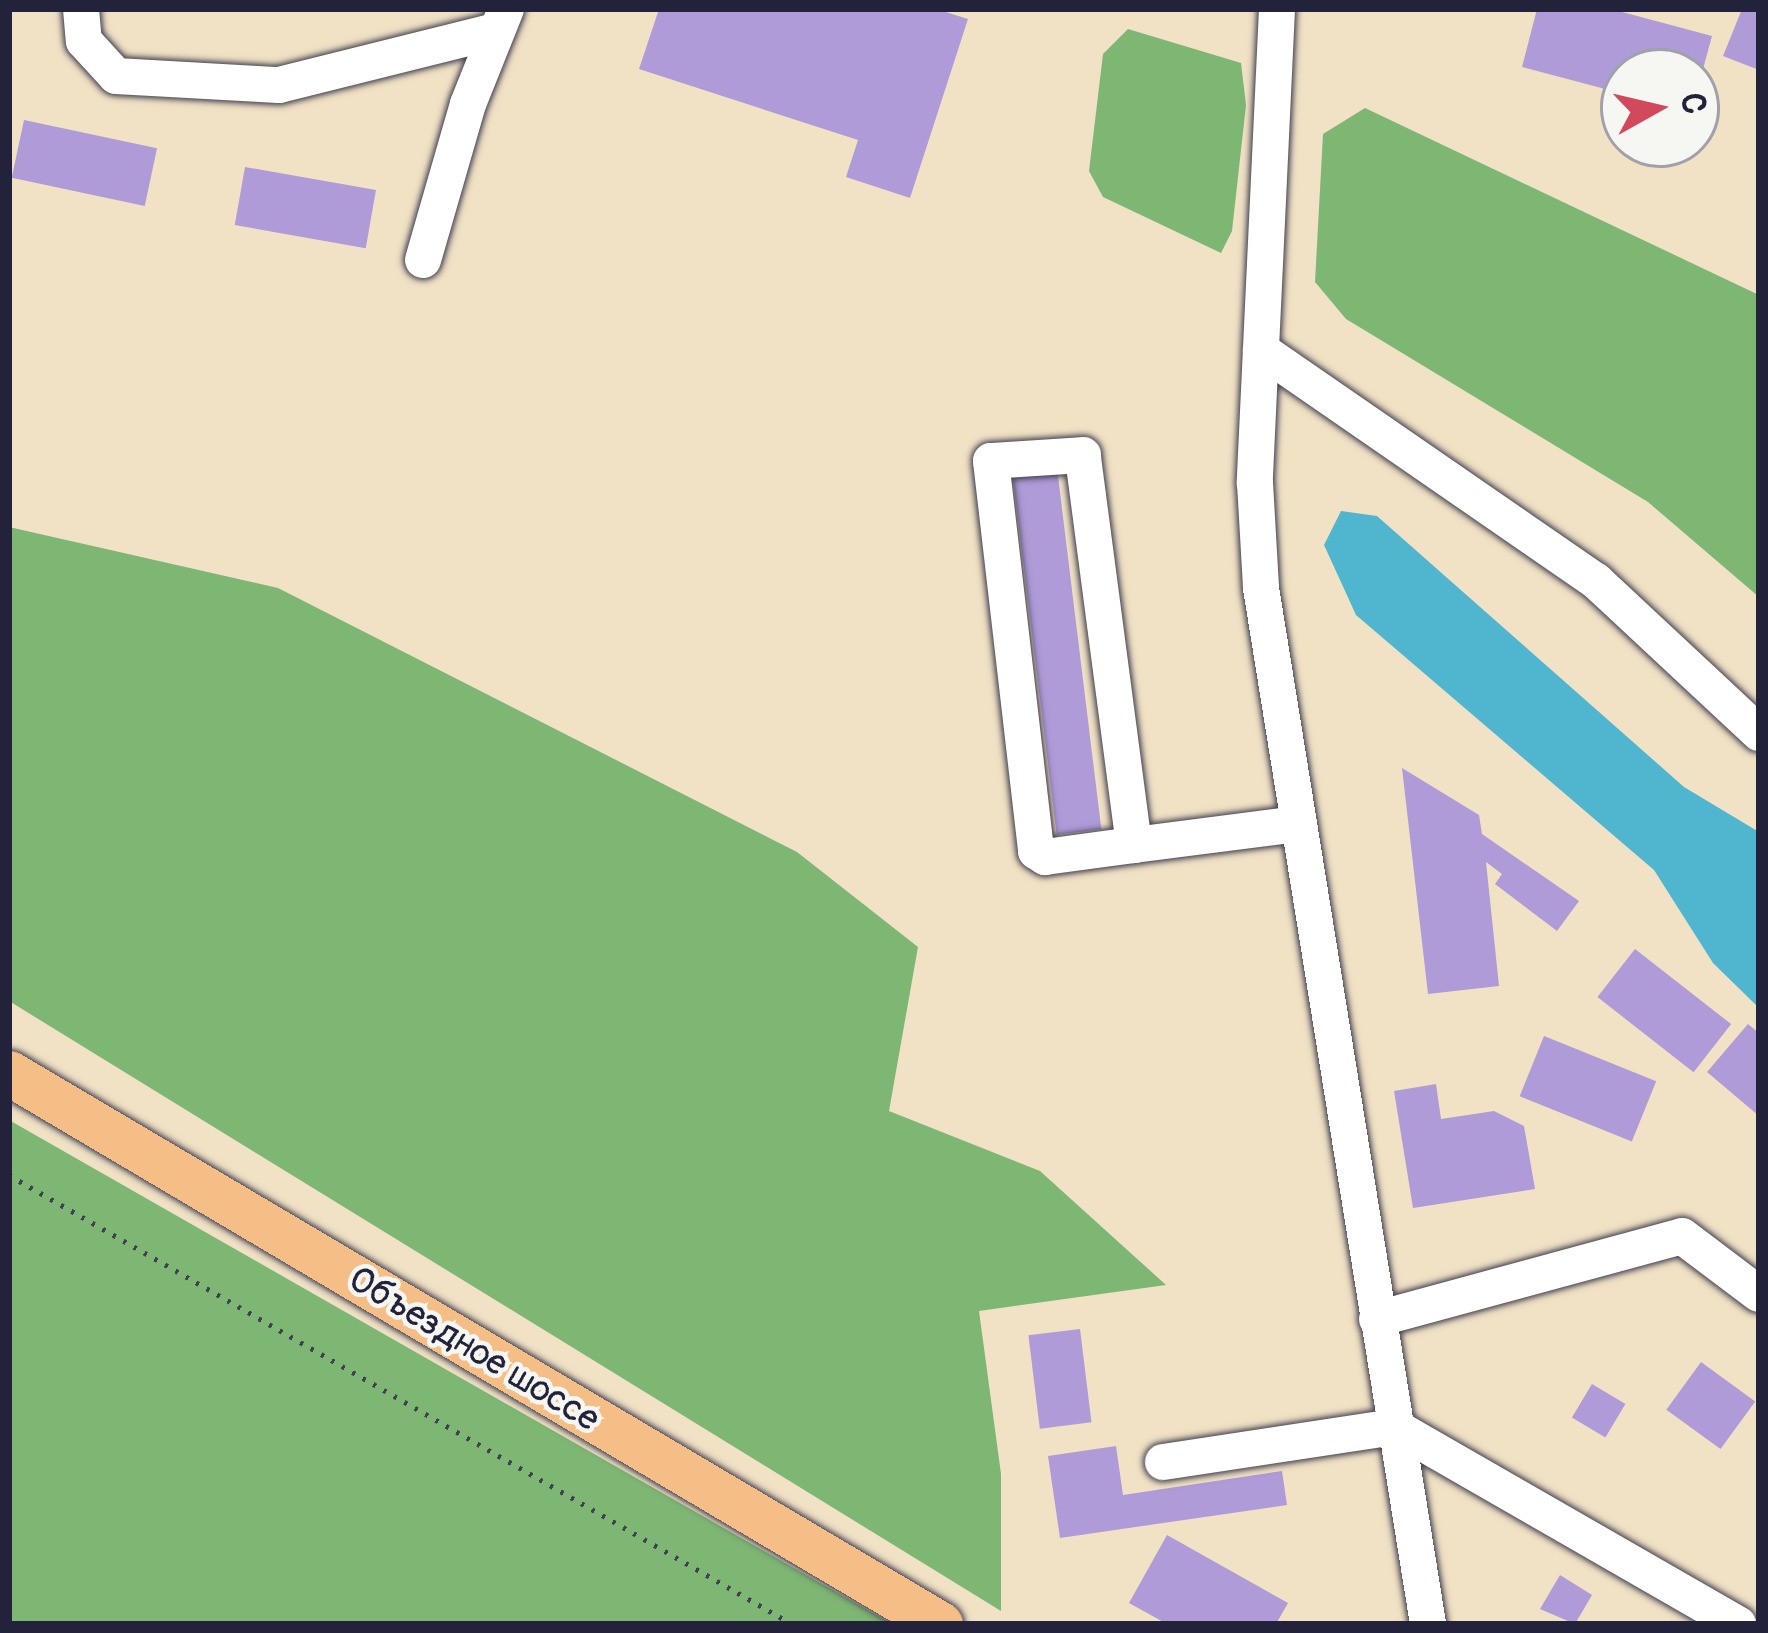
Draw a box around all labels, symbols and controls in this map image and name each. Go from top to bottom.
north arrow [1600,48,1720,168]
text: С [1671,90,1715,116]
street label: Объездное шоссе [341,1257,607,1441]

